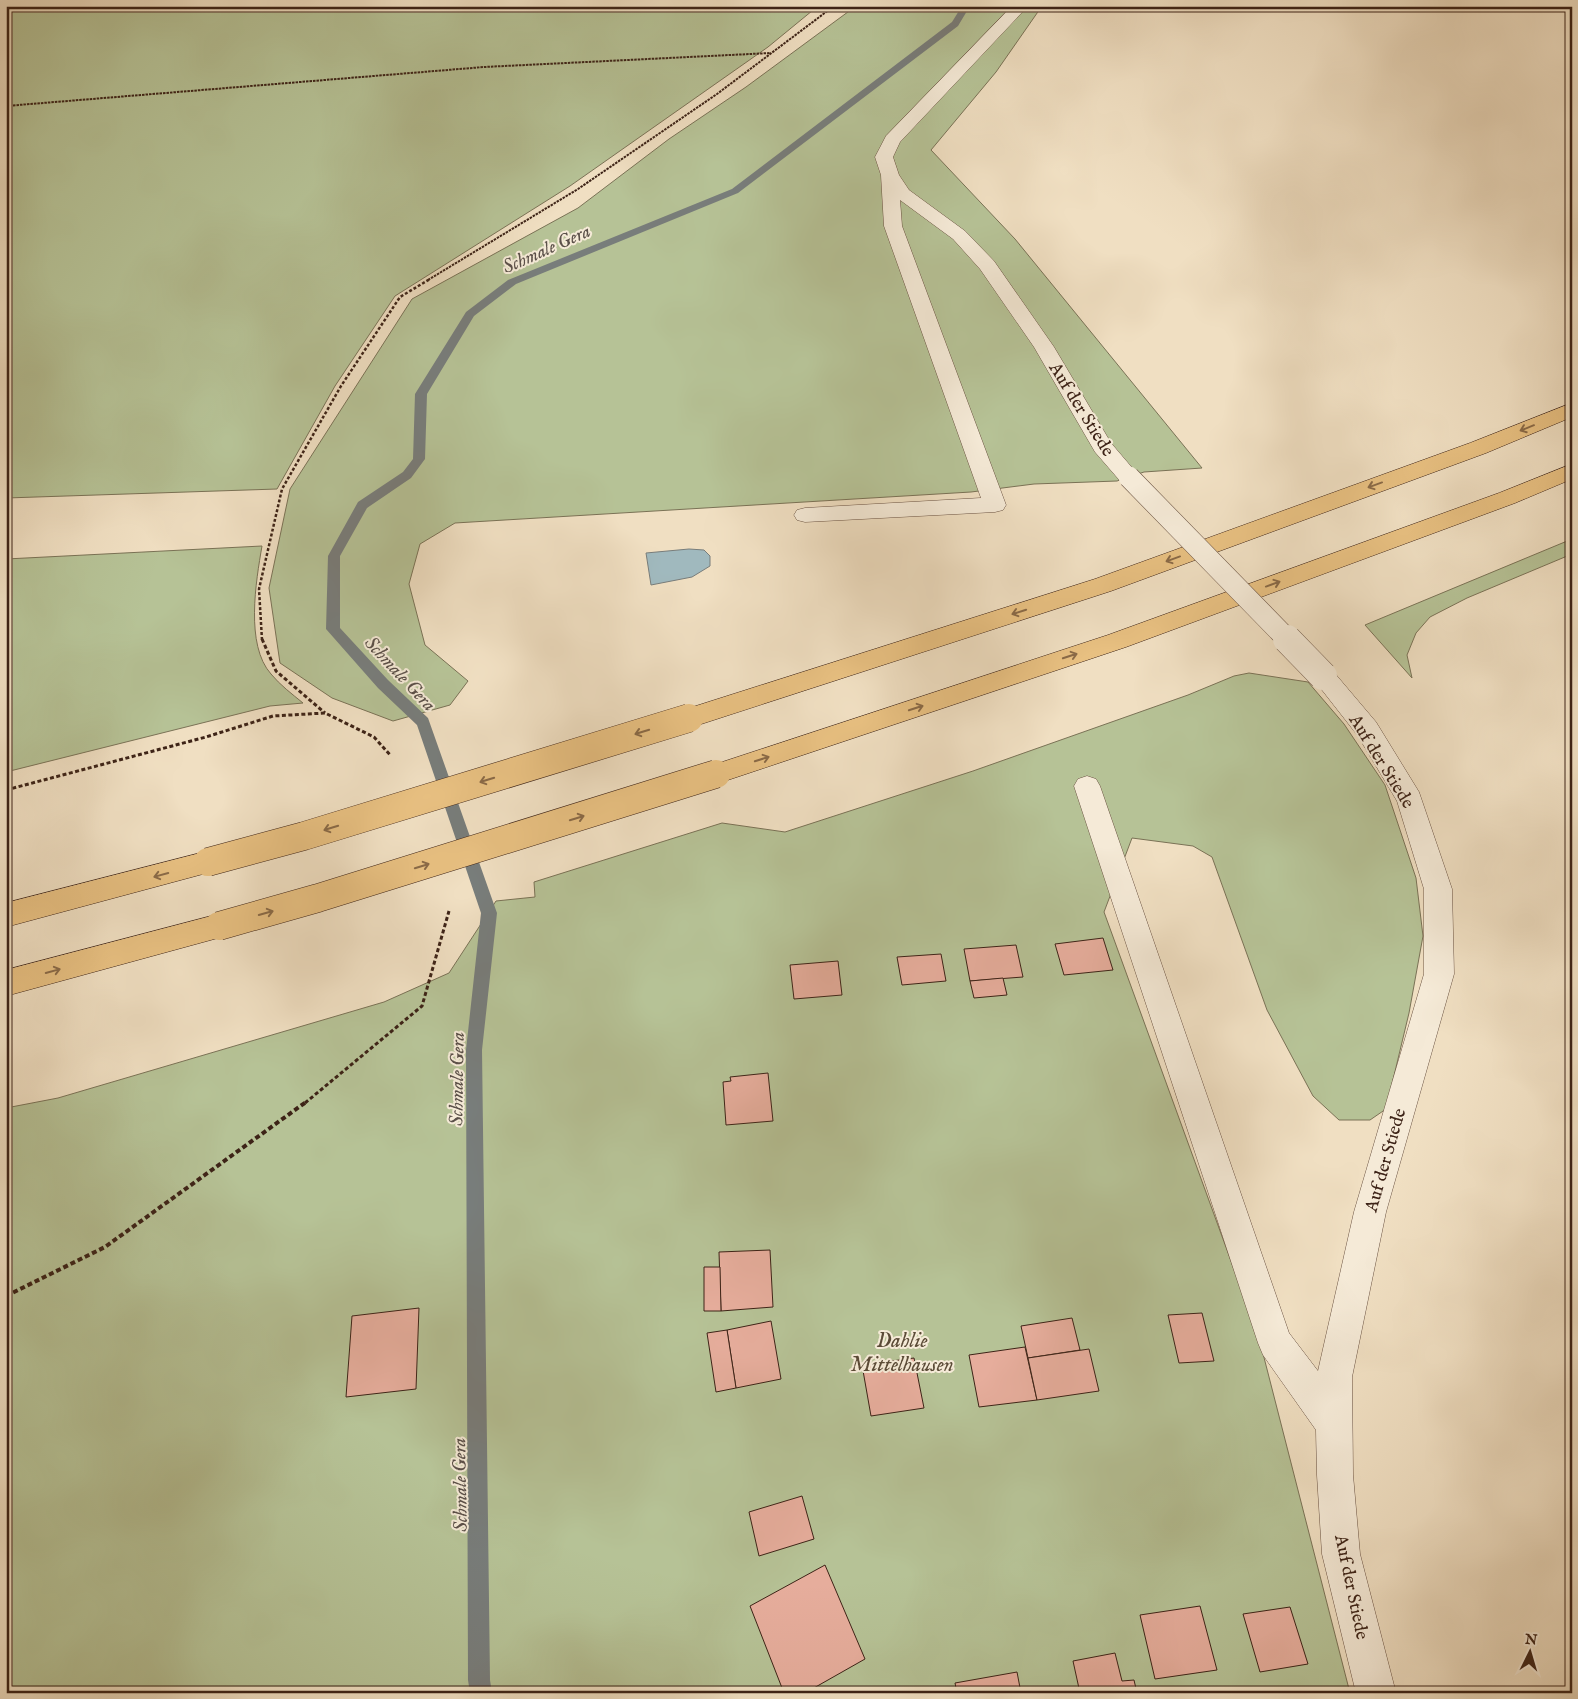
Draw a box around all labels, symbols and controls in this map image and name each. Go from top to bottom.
water label: Schmale Gera [499,220,595,280]
street label: Auf der Stiede [1042,358,1119,461]
one-way arrow [1520,423,1535,433]
one-way arrow [1368,481,1383,490]
one-way arrow [1166,555,1181,564]
one-way arrow [1265,579,1280,588]
one-way arrow [1012,608,1027,617]
water label: Schmale Gera [359,632,440,717]
one-way arrow [1062,651,1078,661]
one-way arrow [908,702,924,712]
street label: Auf der Stiede [1342,710,1419,813]
one-way arrow [635,728,651,738]
one-way arrow [754,754,769,763]
one-way arrow [479,776,495,785]
one-way arrow [569,812,585,822]
one-way arrow [324,823,340,833]
one-way arrow [413,860,429,870]
one-way arrow [153,870,169,880]
one-way arrow [258,907,274,917]
one-way arrow [45,965,61,975]
water label: Schmale Gera [445,1032,471,1126]
street label: Auf der Stiede [1360,1106,1412,1216]
park label: Dahlie Mittelhausen [850,1328,954,1379]
water label: Schmale Gera [448,1438,474,1532]
street label: Auf der Stiede [1328,1532,1373,1642]
north arrow [1506,1626,1556,1676]
text: N [1523,1630,1538,1650]

